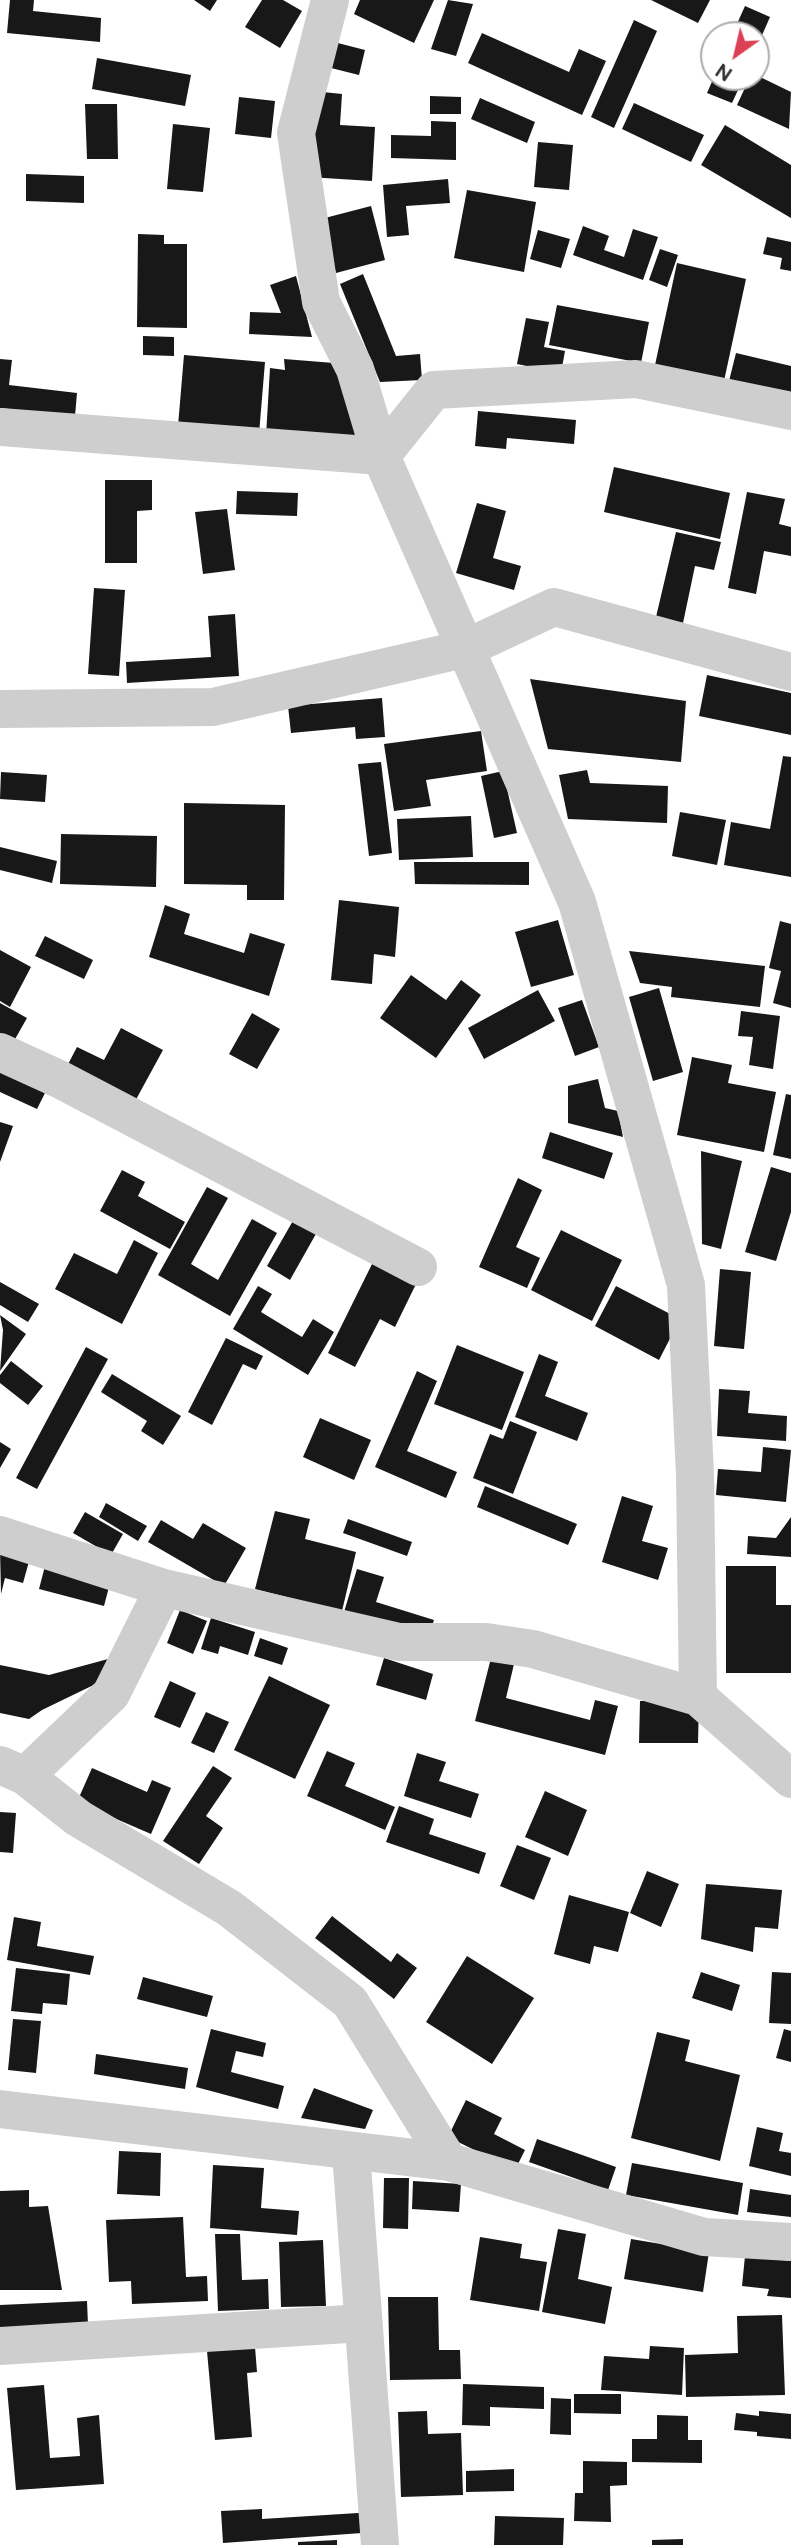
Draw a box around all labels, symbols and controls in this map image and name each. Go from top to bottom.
north arrow [700,21,770,91]
text: N [712,59,737,86]

